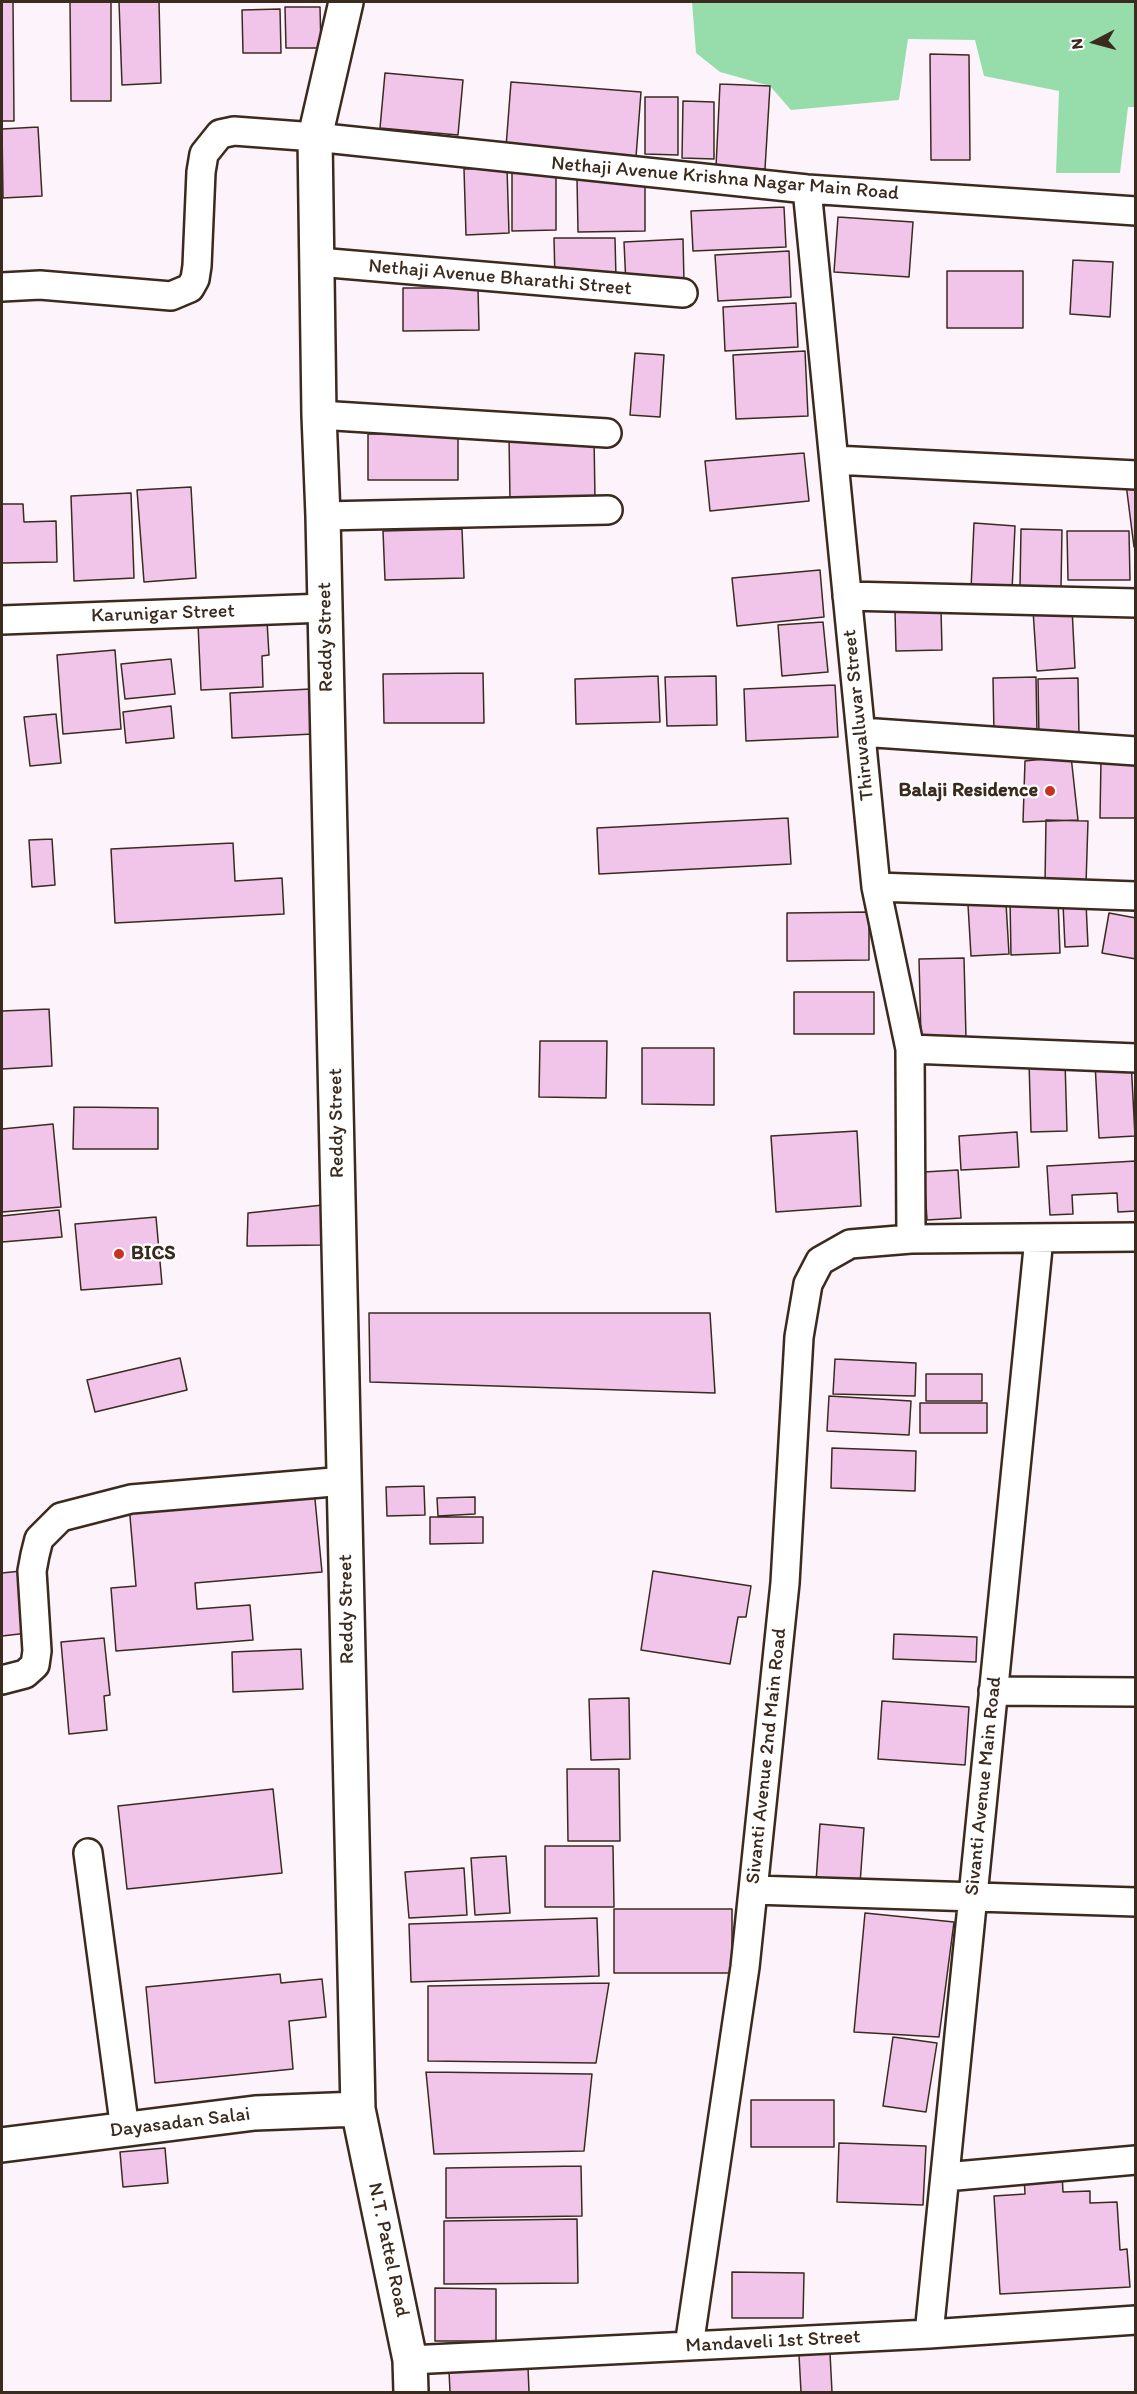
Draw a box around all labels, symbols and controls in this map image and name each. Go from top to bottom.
north arrow [1065,12,1125,72]
text: N [1067,38,1087,50]
street label: Nethaji Avenue Krishna Nagar Main Road [550,152,900,206]
street label: Nethaji Avenue Bharathi Street [367,255,633,301]
street label: Reddy Street [313,582,339,692]
street label: Karunigar Street [91,599,235,629]
street label: Thiruvalluvar Street [838,628,880,802]
place label: Balaji Residence [899,779,1038,803]
marker: Balaji Residence [1043,784,1057,798]
street label: Reddy Street [324,1068,350,1178]
place label: BICS [131,1242,175,1266]
marker: BICS [112,1247,126,1261]
street label: Reddy Street [334,1554,360,1664]
street label: Sivanti Avenue 2nd Main Road [742,1627,792,1885]
street label: Sivanti Avenue Main Road [961,1675,1007,1897]
street label: Dayasadan Salai [108,2102,252,2144]
street label: N.T. Pattel Road [362,2180,414,2320]
street label: Mandaveli 1st Street [685,2325,861,2359]

